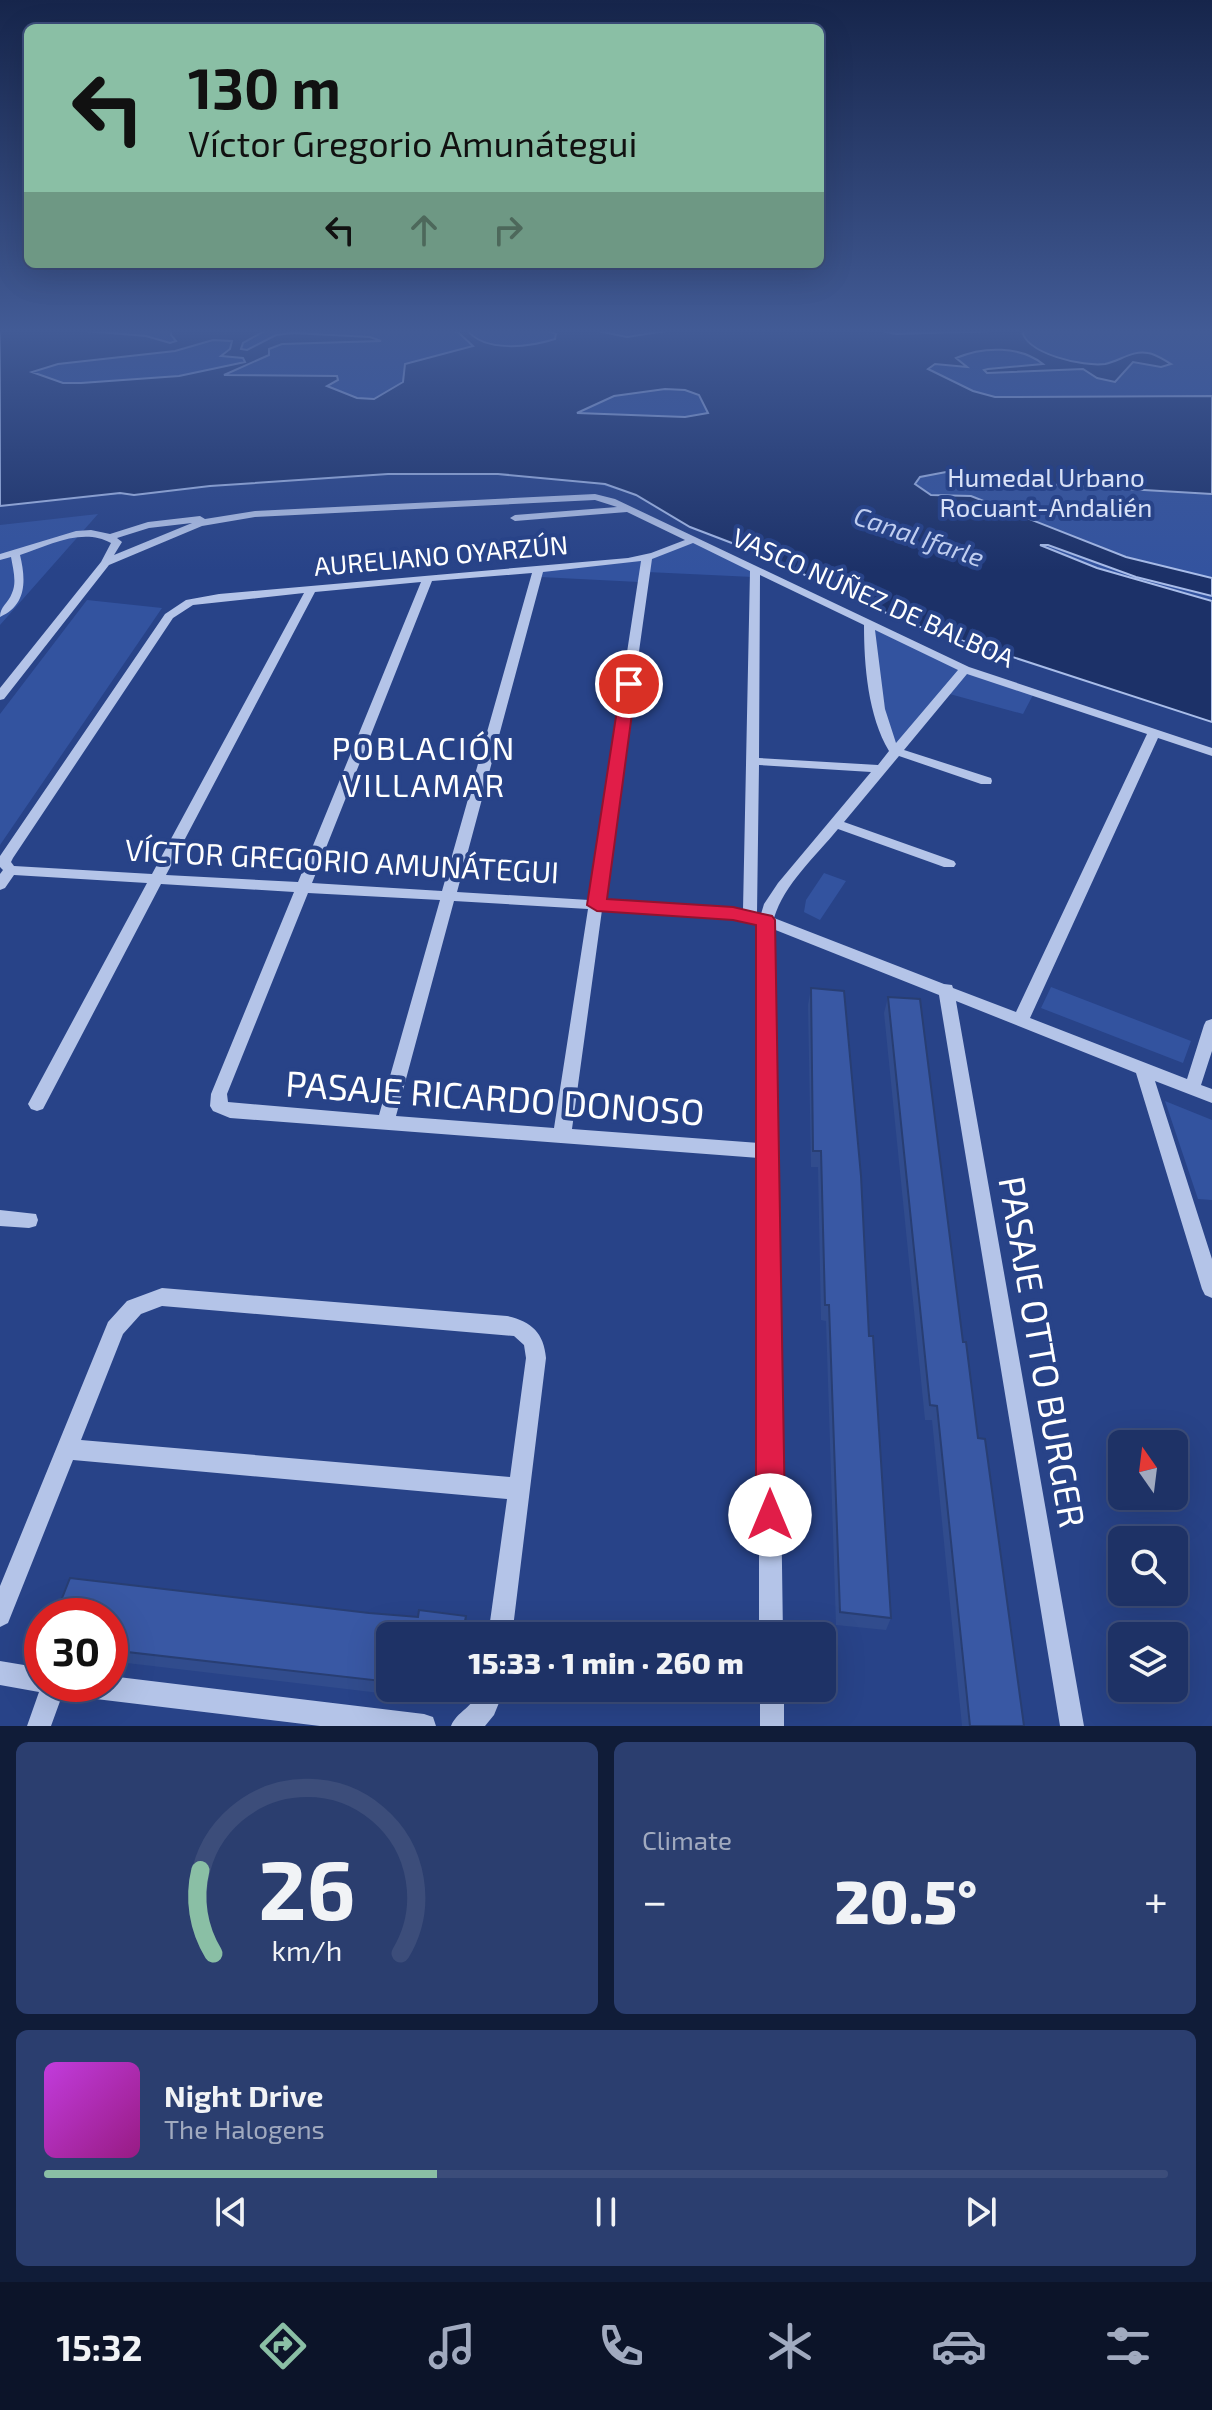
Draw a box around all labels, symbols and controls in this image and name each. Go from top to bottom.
text: 130 m [188,53,341,120]
icon: left [56,56,160,160]
text: Víctor Gregorio Amunátegui [188,121,637,164]
icon: left [318,208,362,252]
icon: ahead [402,208,446,252]
icon: right [486,208,530,252]
park label: Humedal Urbano Rocuant-Andalién [940,461,1152,522]
water label: Canal Ifarle [850,499,989,572]
street label: VASCO NÚÑEZ DE BALBOA [728,520,1019,673]
street label: AURELIANO OYARZÚN [313,528,569,581]
pin [595,650,663,718]
icon: arrive [607,662,651,706]
district label: POBLACIÓN VILLAMAR [332,728,516,803]
street label: VÍCTOR GREGORIO AMUNÁTEGUI [124,831,560,889]
street label: PASAJE RICARDO DONOSO [284,1060,706,1133]
street label: PASAJE OTTO BURGER [991,1173,1096,1531]
north arrow [1108,1430,1188,1510]
map controls [1108,1430,1188,1702]
position arrow [728,1473,812,1557]
button: search [1108,1526,1188,1606]
speed limit sign: 30 [24,1598,128,1702]
button: layers [1108,1622,1188,1702]
text: 15:33 · 1 min · 260 m [468,1644,744,1680]
text: Climate [642,1824,732,1855]
text: 26 [258,1837,356,1937]
text: 20.5° [834,1864,977,1936]
text: − [642,1873,668,1926]
text: + [1144,1873,1168,1926]
text: km/h [272,1932,342,1967]
text: Night Drive [164,2077,323,2113]
text: The Halogens [164,2113,325,2144]
icon: previous [209,2190,253,2234]
icon: pause [584,2190,628,2234]
icon: next [959,2190,1003,2234]
icon: directions [255,2318,311,2374]
icon: music [424,2318,480,2374]
icon: phone [593,2318,649,2374]
icon: climate [762,2318,818,2374]
icon: car [931,2318,987,2374]
icon: filters [1100,2318,1156,2374]
text: 15:32 [56,2325,142,2368]

